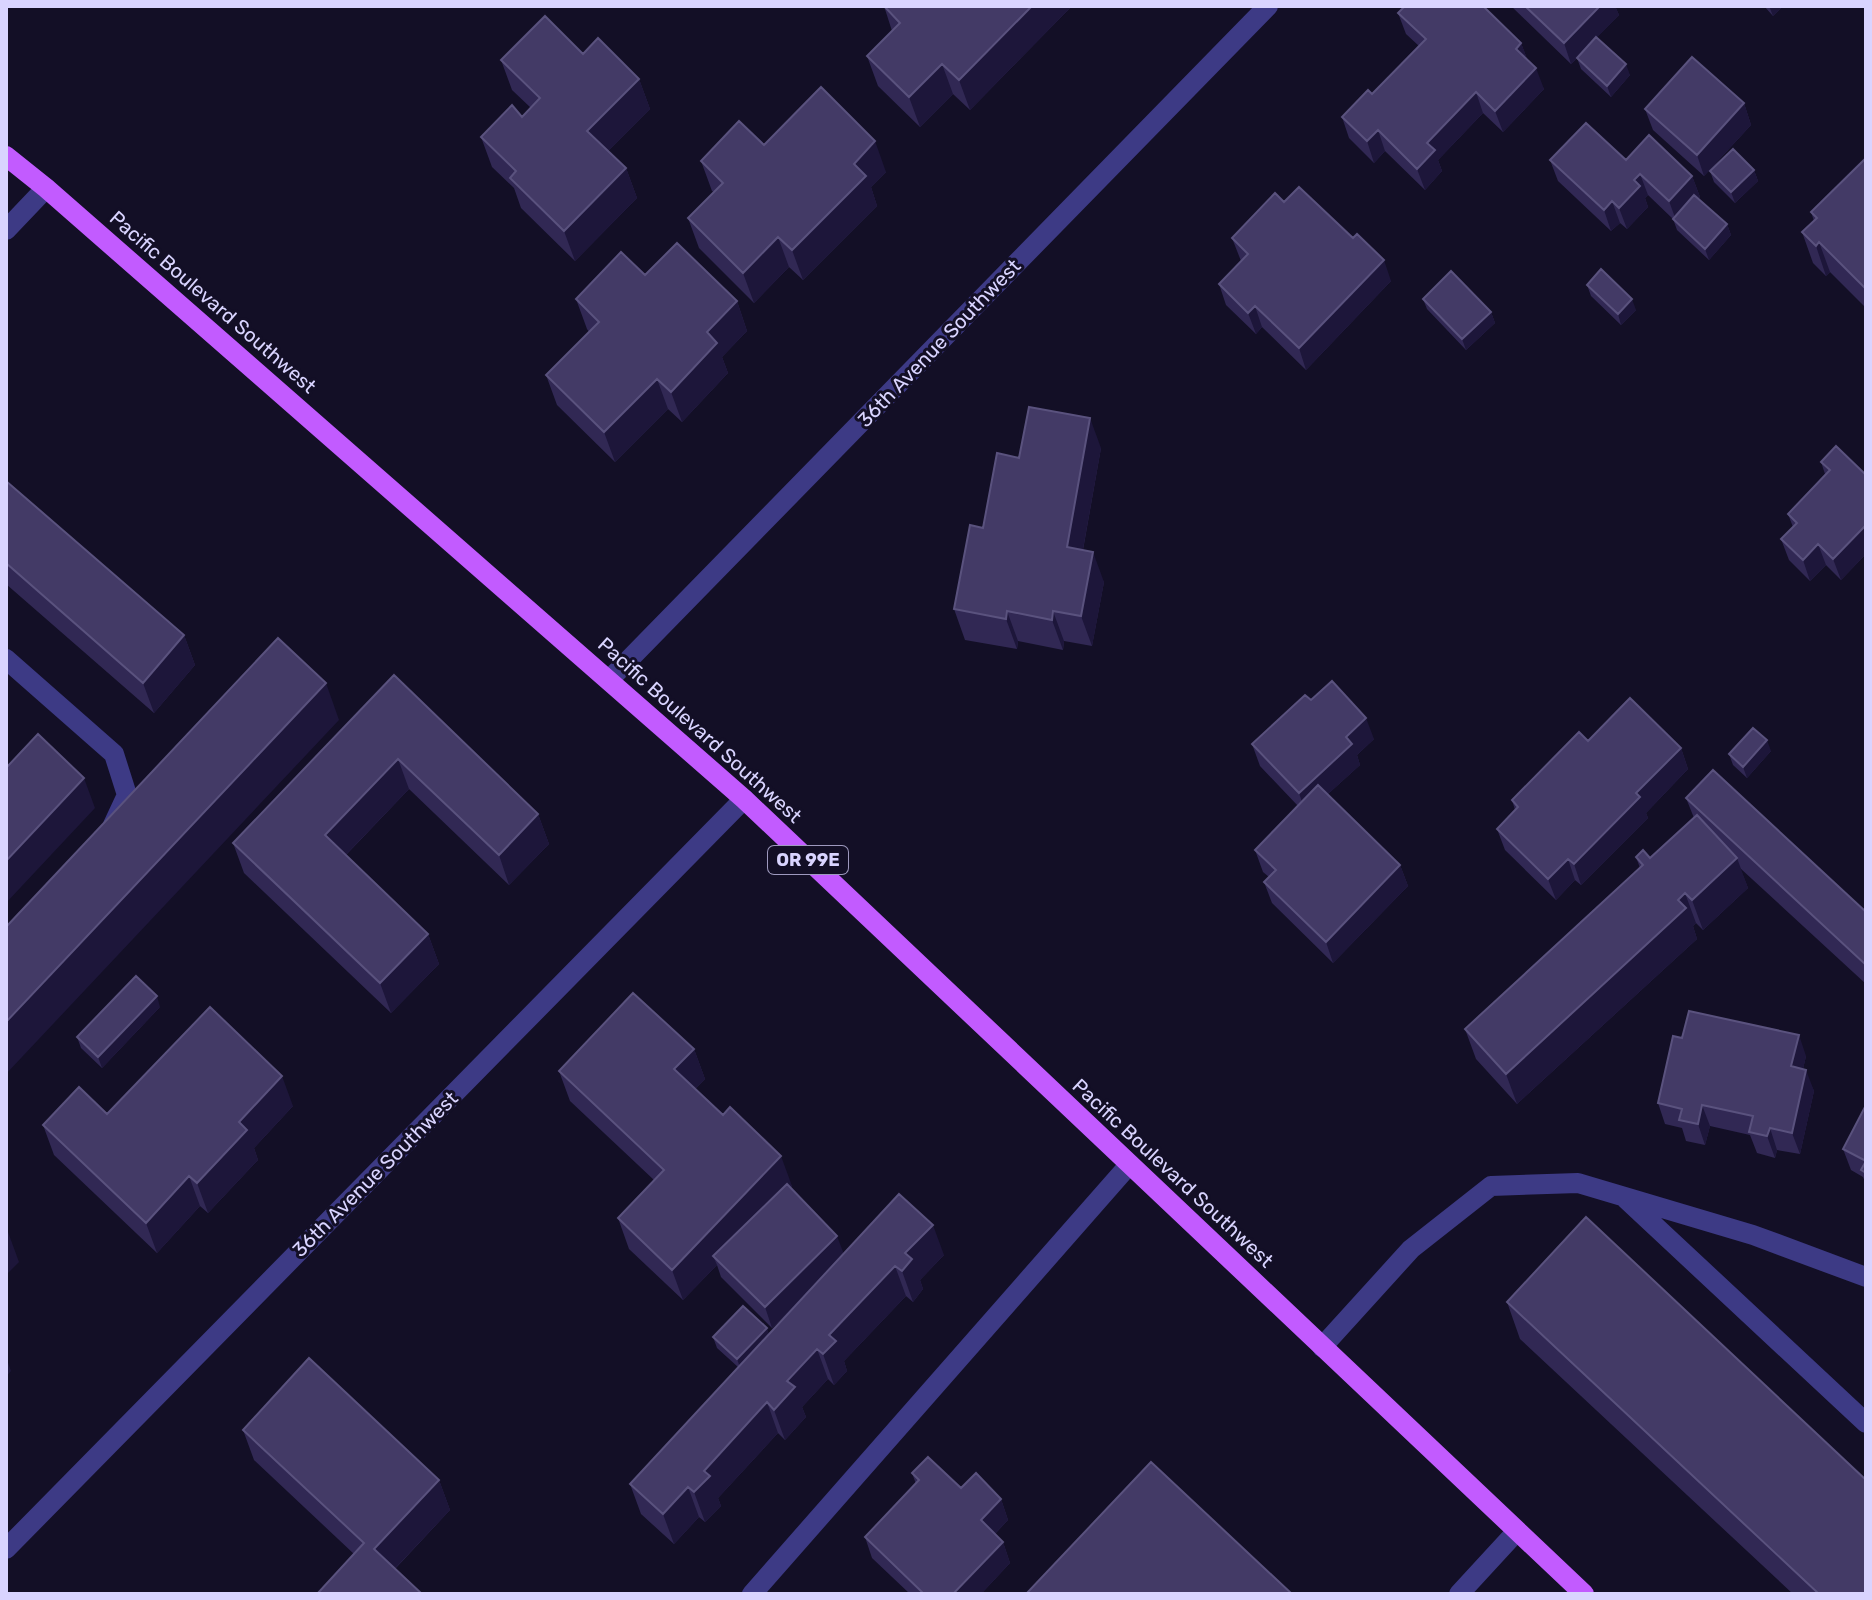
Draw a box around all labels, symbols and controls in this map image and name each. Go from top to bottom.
street label: Pacific Boulevard Southwest [105,206,321,398]
street label: 36th Avenue Southwest [852,254,1026,432]
street label: Pacific Boulevard Southwest [593,632,807,828]
road number: OR 99E [768,846,848,874]
street label: Pacific Boulevard Southwest [1068,1074,1278,1273]
street label: 36th Avenue Southwest [287,1086,463,1262]

